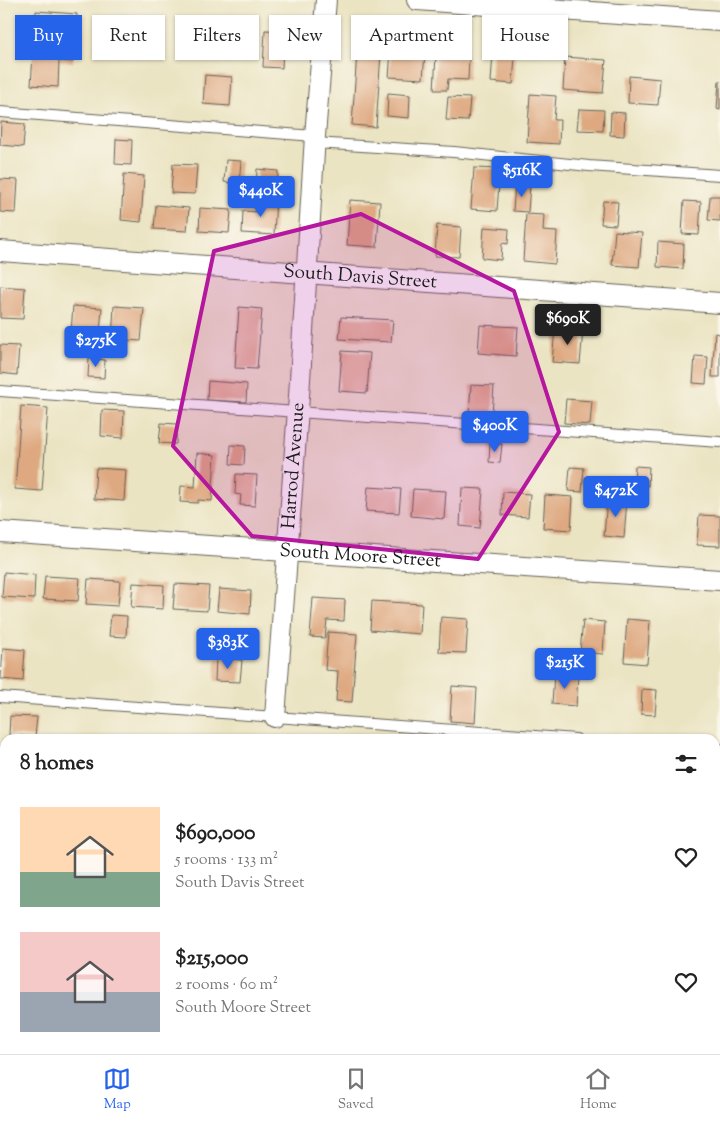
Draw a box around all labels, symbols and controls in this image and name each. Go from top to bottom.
chip: Buy [15,15,82,60]
chip: Rent [92,15,165,60]
chip: Filters [175,15,259,60]
chip: New [269,15,341,60]
chip: Apartment [351,15,472,60]
chip: House [482,15,568,60]
pin: $516K [487,156,557,198]
text: $516K [503,160,541,183]
pin: $440K [226,176,296,218]
text: $440K [239,180,283,203]
street label: South Davis Street [282,258,438,296]
pin: $690K [533,304,603,346]
text: $690K [546,308,590,331]
pin: $275K [61,326,131,368]
text: $275K [75,330,117,353]
street label: Harrod Avenue [276,401,312,530]
pin: $400K [460,410,530,453]
text: $400K [473,415,517,438]
pin: $472K [581,476,651,518]
text: $472K [594,480,638,503]
street label: South Moore Street [279,537,442,575]
pin: $383K [193,628,263,670]
text: $383K [207,632,249,655]
pin: $215K [530,648,600,690]
text: $215K [546,652,584,675]
text: 8 homes [20,749,94,779]
icon: filters [672,750,700,778]
text: $690,000 [175,819,255,849]
icon: home [60,827,120,887]
icon: heart [672,843,700,871]
text: 5 rooms · 133 m² [175,849,278,872]
text: South Davis Street [175,872,305,895]
text: $215,000 [175,944,248,974]
icon: home [60,952,120,1012]
icon: heart [672,968,700,996]
text: 2 rooms · 60 m² [175,974,278,997]
text: South Moore Street [175,997,311,1020]
tab: Map [103,1065,131,1115]
tab: Saved [338,1065,374,1115]
tab: Home [580,1065,617,1115]

